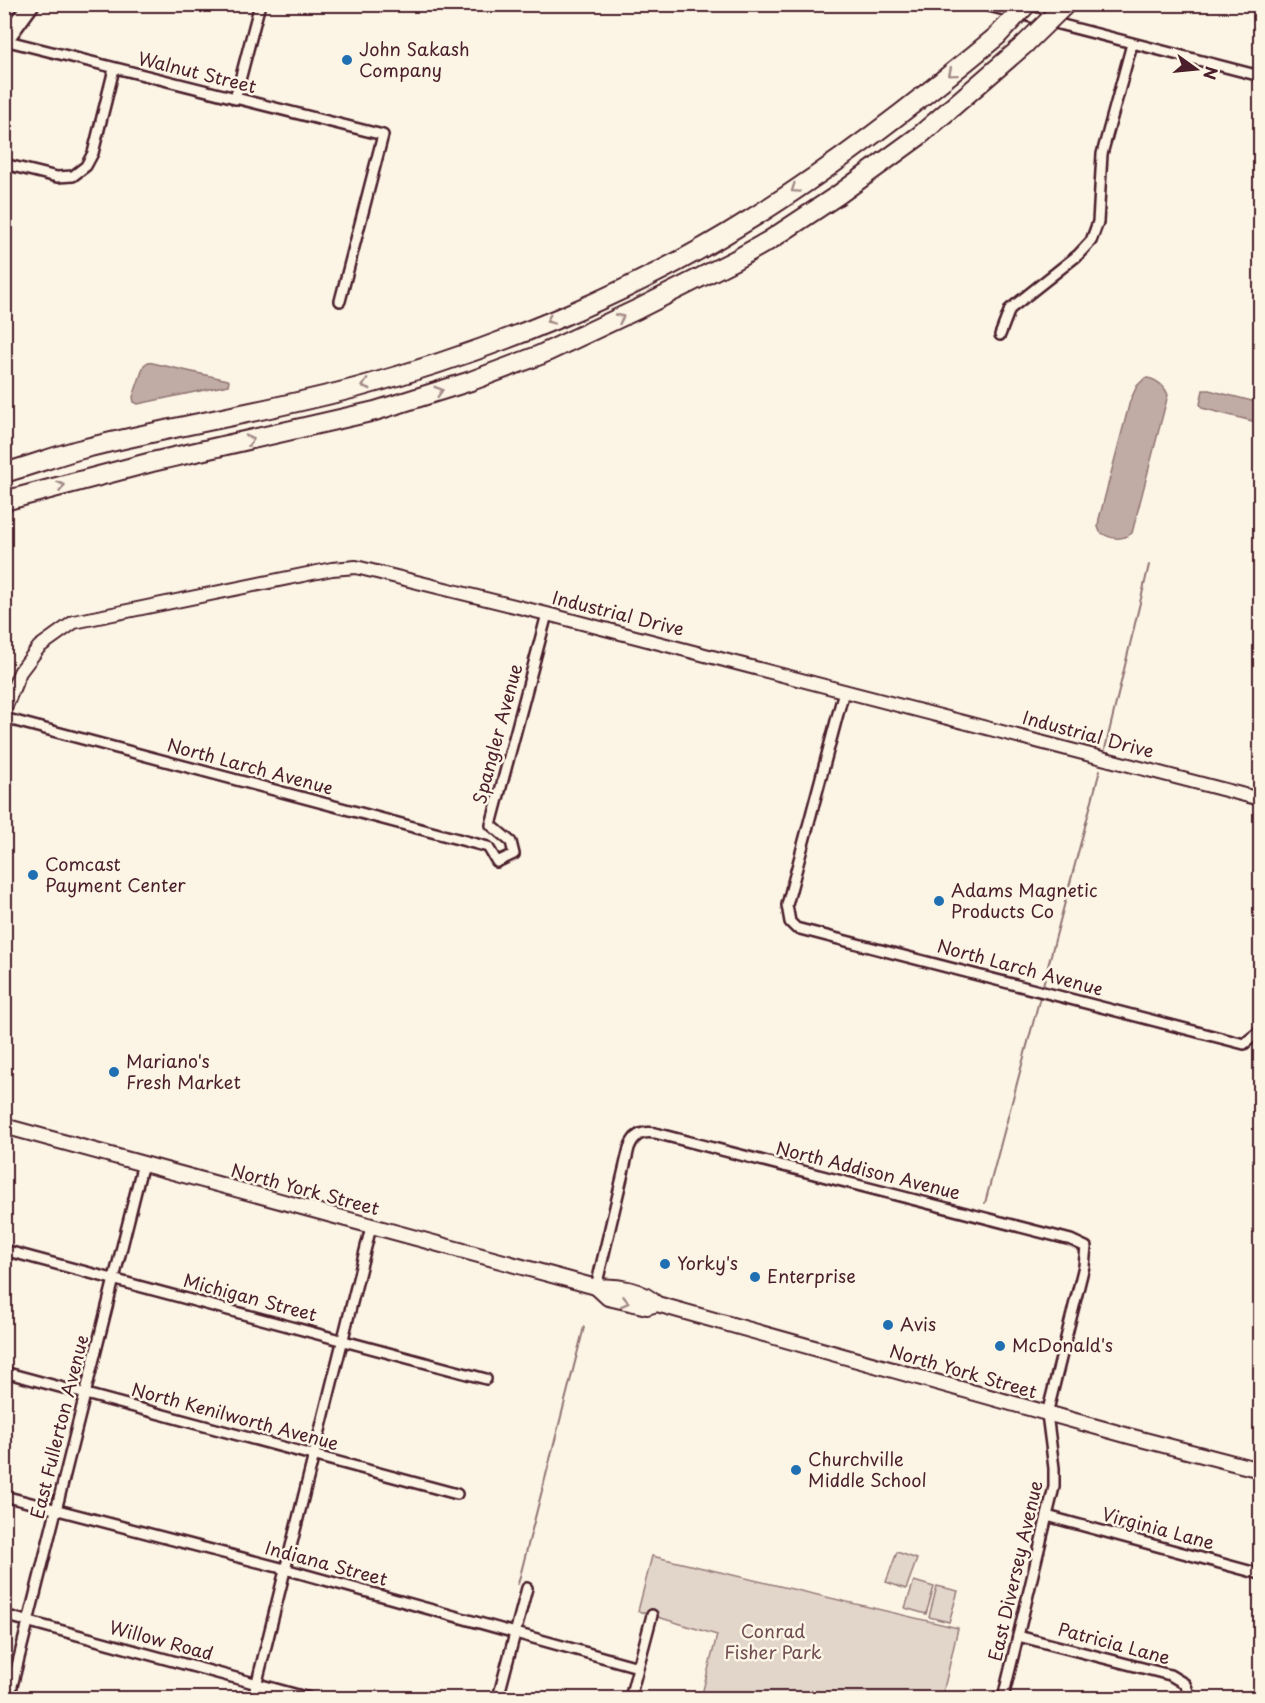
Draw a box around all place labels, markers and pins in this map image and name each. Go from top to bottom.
place label: John Sakash Company [359,35,470,83]
marker: John Sakash Company [340,53,354,67]
place label: Comcast Payment Center [45,850,186,898]
marker: Comcast Payment Center [26,868,40,882]
place label: Adams Magnetic Products Co [951,876,1097,924]
marker: Adams Magnetic Products Co [932,894,946,908]
place label: Mariano's Fresh Market [126,1047,241,1095]
marker: Mariano's Fresh Market [107,1065,121,1079]
place label: Yorky's [677,1249,738,1276]
marker: Yorky's [658,1257,672,1271]
place label: Enterprise [767,1262,856,1289]
marker: Enterprise [748,1270,762,1284]
place label: Avis [900,1310,936,1337]
marker: Avis [881,1318,895,1332]
place label: McDonald's [1012,1331,1113,1358]
marker: McDonald's [993,1339,1007,1353]
place label: Churchville Middle School [808,1445,927,1493]
marker: Churchville Middle School [789,1463,803,1477]

